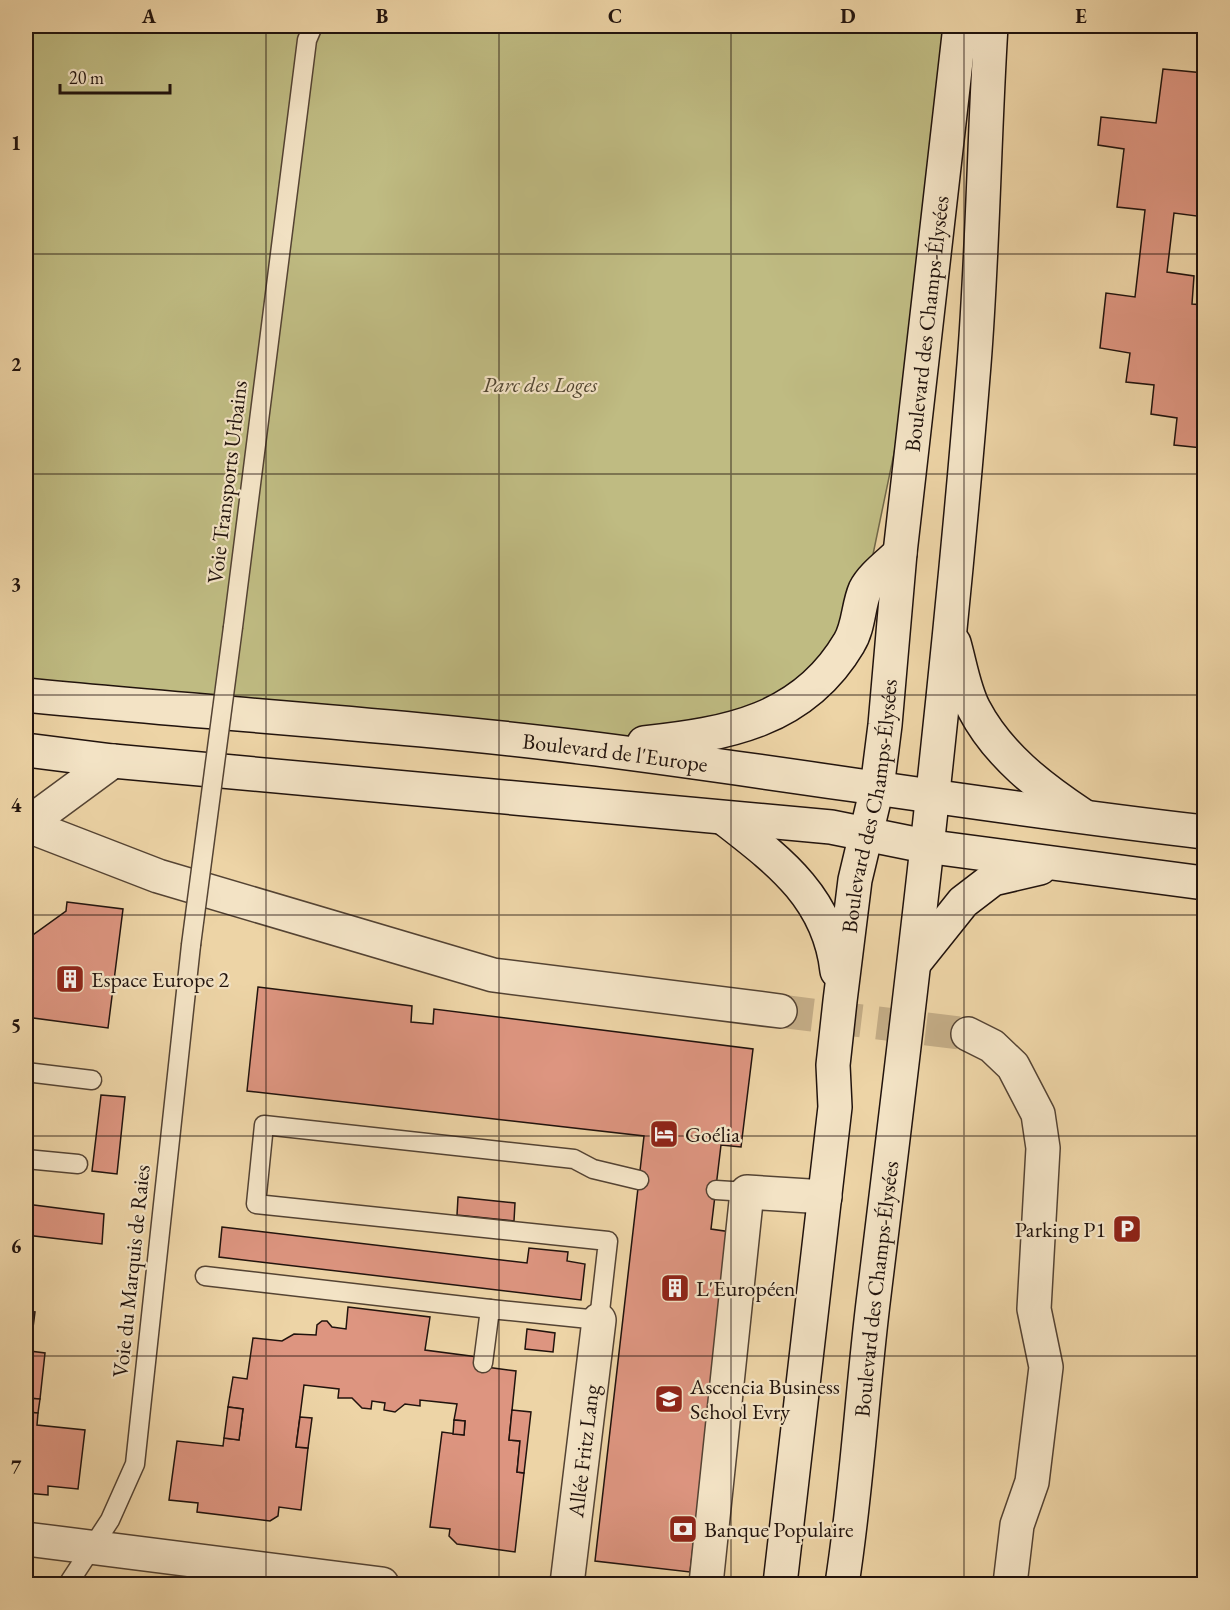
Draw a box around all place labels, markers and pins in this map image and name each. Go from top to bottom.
building icon: Espace Europe 2 [54,963,86,995]
place label: Espace Europe 2 [91,965,229,994]
hotel icon: Goélia [648,1118,680,1150]
place label: Goélia [685,1120,740,1149]
parking icon: Parking P1 [1111,1213,1143,1245]
place label: Parking P1 [1015,1215,1106,1244]
building icon: L'Européen [659,1272,691,1304]
place label: L'Européen [696,1274,796,1303]
place label: Ascencia Business School Evry [689,1372,840,1426]
school or university icon: Ascencia Business School Evry [653,1383,685,1415]
bank icon: Banque Populaire [667,1513,699,1545]
place label: Banque Populaire [704,1515,854,1544]

